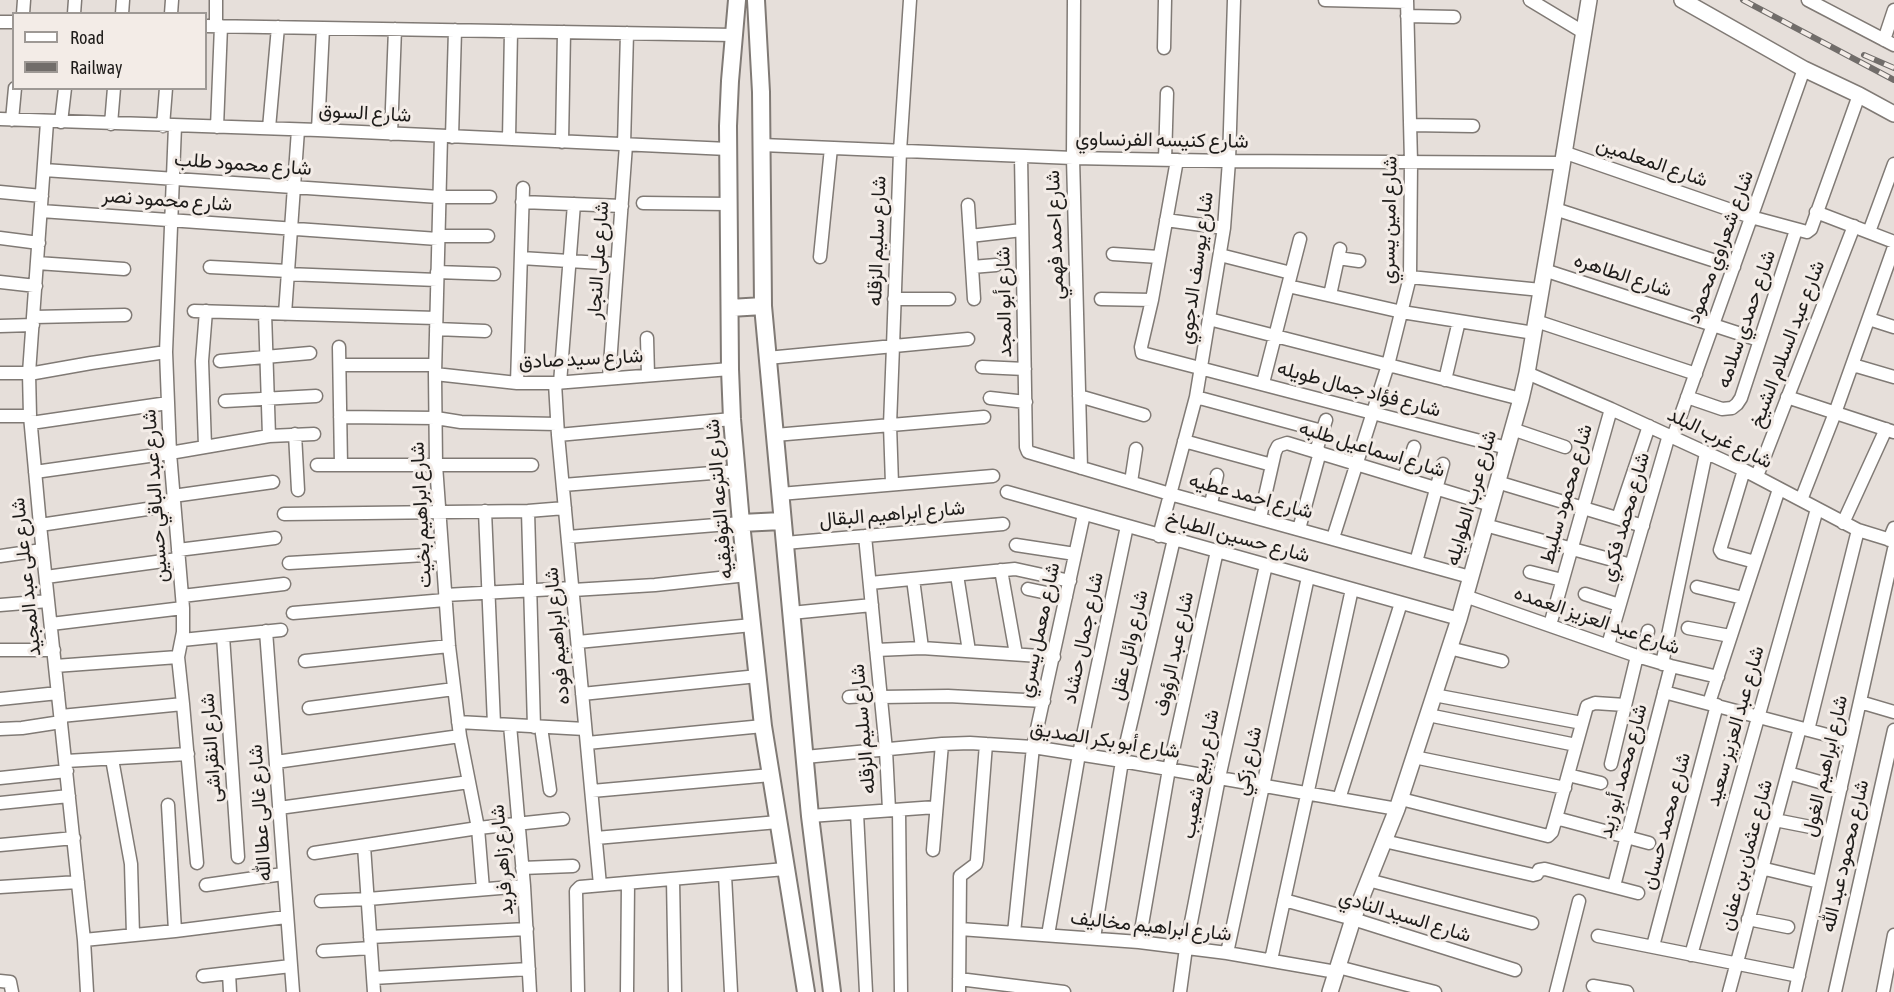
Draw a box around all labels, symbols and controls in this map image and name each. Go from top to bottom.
legend [12,12,207,90]
text: Road [70,27,104,48]
text: Railway [70,57,122,78]
street label: شارع السوق [318,99,412,127]
street label: شارع كنيسه الفرنساوي [1075,126,1249,154]
street label: شارع المعلمين [1593,132,1711,192]
street label: شارع محمود طلب [173,147,313,181]
street label: شارع امين يسري [1376,156,1402,284]
street label: شارع شعراوي محمود [1681,167,1759,327]
street label: شارع احمد فهمي [1041,170,1069,300]
street label: شارع سليم الزقله [863,175,891,307]
street label: شارع محمود نصر [101,183,233,217]
street label: شارع يوسف الدجوي [1173,190,1219,346]
street label: شارع على النجار [582,200,614,320]
street label: شارع أبو المجد [991,246,1017,358]
street label: شارع حمدي سلامه [1711,247,1781,391]
street label: شارع الطاهره [1571,248,1675,302]
street label: شارع عبد السلام الشيخ [1744,257,1830,431]
street label: شارع سيد صادق [518,344,644,374]
street label: شارع فؤاد جمال طويله [1275,356,1443,422]
street label: شارع غرب البلد [1663,402,1777,474]
street label: شارع عبد الباقي حسين [137,408,173,584]
street label: شارع اسماعيل طلبه [1296,415,1448,483]
street label: شارع الترعه التوفيقيه [700,418,738,580]
street label: شارع محمود سليط [1535,421,1597,567]
street label: شارع عرب الطوايله [1440,427,1502,569]
street label: شارع ابراهيم بخيت [405,441,437,589]
street label: شارع محمد فكري [1595,450,1655,584]
street label: شارع احمد عطيه [1186,468,1316,524]
street label: شارع على عبد المجيد [6,496,46,658]
street label: شارع ابراهيم البقال [818,496,966,532]
street label: شارع حسين الطباخ [1164,506,1312,568]
street label: شارع معمل يسري [1013,560,1065,700]
street label: شارع ابراهيم فوده [539,566,575,706]
street label: شارع جمال حشاد [1057,570,1109,706]
street label: شارع عبد العزيز العمده [1511,580,1683,660]
street label: شارع وائل عقل [1105,587,1153,703]
street label: شارع عبد الرؤوف [1149,590,1199,718]
street label: شارع عبد العزيز سعيد [1701,643,1769,809]
street label: شارع سليم الزقله [845,663,881,795]
street label: شارع النقراشى [195,692,227,804]
street label: شارع ابراهيم الغول [1797,693,1853,839]
street label: شارع محمد أبو زيد [1594,701,1652,841]
street label: شارع ربيع شعيب [1176,707,1224,841]
street label: شارع أبو بكر الصديق [1028,716,1182,764]
street label: شارع زكي [1229,724,1267,798]
street label: شارع غالى عطا الله [243,744,277,882]
street label: شارع محمد حسان [1636,750,1696,892]
street label: شارع عثمان بن عفان [1714,777,1778,933]
street label: شارع محمود عبد الله [1816,777,1874,935]
street label: شارع زاهر فريد [485,804,519,916]
street label: شارع السيد النادي [1336,885,1474,947]
street label: شارع ابراهيم مخاليف [1069,906,1233,946]

